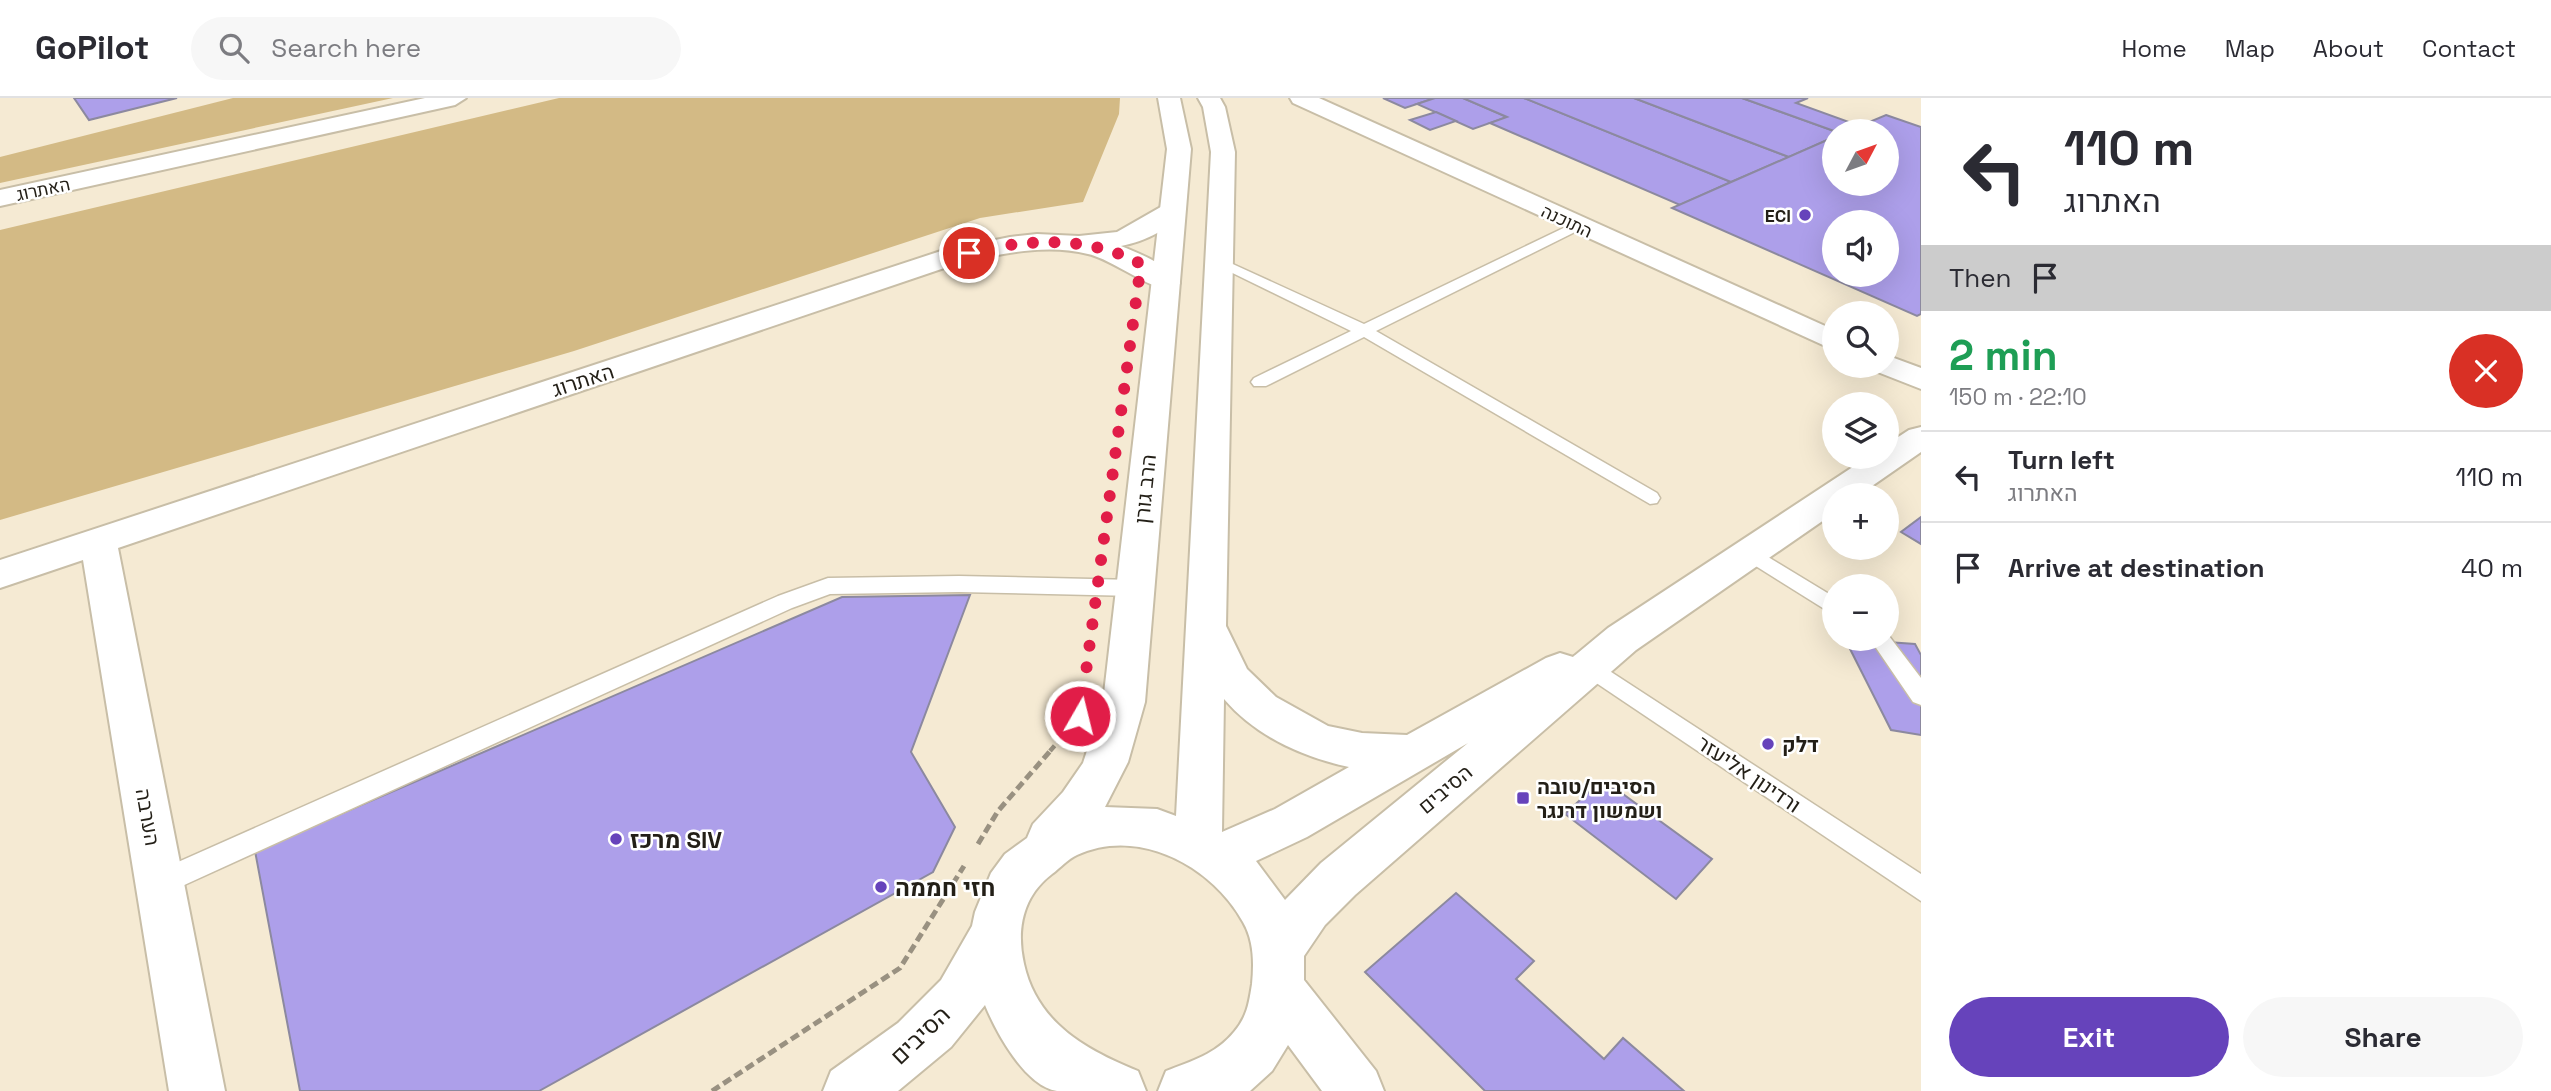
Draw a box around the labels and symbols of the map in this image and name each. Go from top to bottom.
north arrow [1822,119,1899,196]
street label: האתרוג [14,172,72,206]
street label: התוכנה [1538,199,1596,243]
place label: ECI [1765,204,1791,227]
marker: ECI [1797,207,1813,223]
pin [939,223,999,283]
street label: האתרוג [549,357,617,403]
street label: הרב גורן [1128,453,1162,525]
position arrow [1043,679,1117,753]
street label: ורדינון אליעזר [1692,729,1806,819]
place label: דלק [1782,731,1819,758]
marker: דלק [1760,736,1776,752]
street label: הסיבים [1412,758,1478,820]
place label: הסיבים/טובה ושמשון דרנגר [1537,773,1663,824]
street label: הערבה [130,786,166,848]
marker: הסיבים/טובה ושמשון דרנגר [1515,790,1531,806]
place label: מרכז SIV [630,824,722,855]
marker: מרכז SIV [608,831,624,847]
place label: חזי חממה [895,872,995,903]
marker: חזי חממה [873,879,889,895]
street label: הסיבים [883,999,957,1071]

